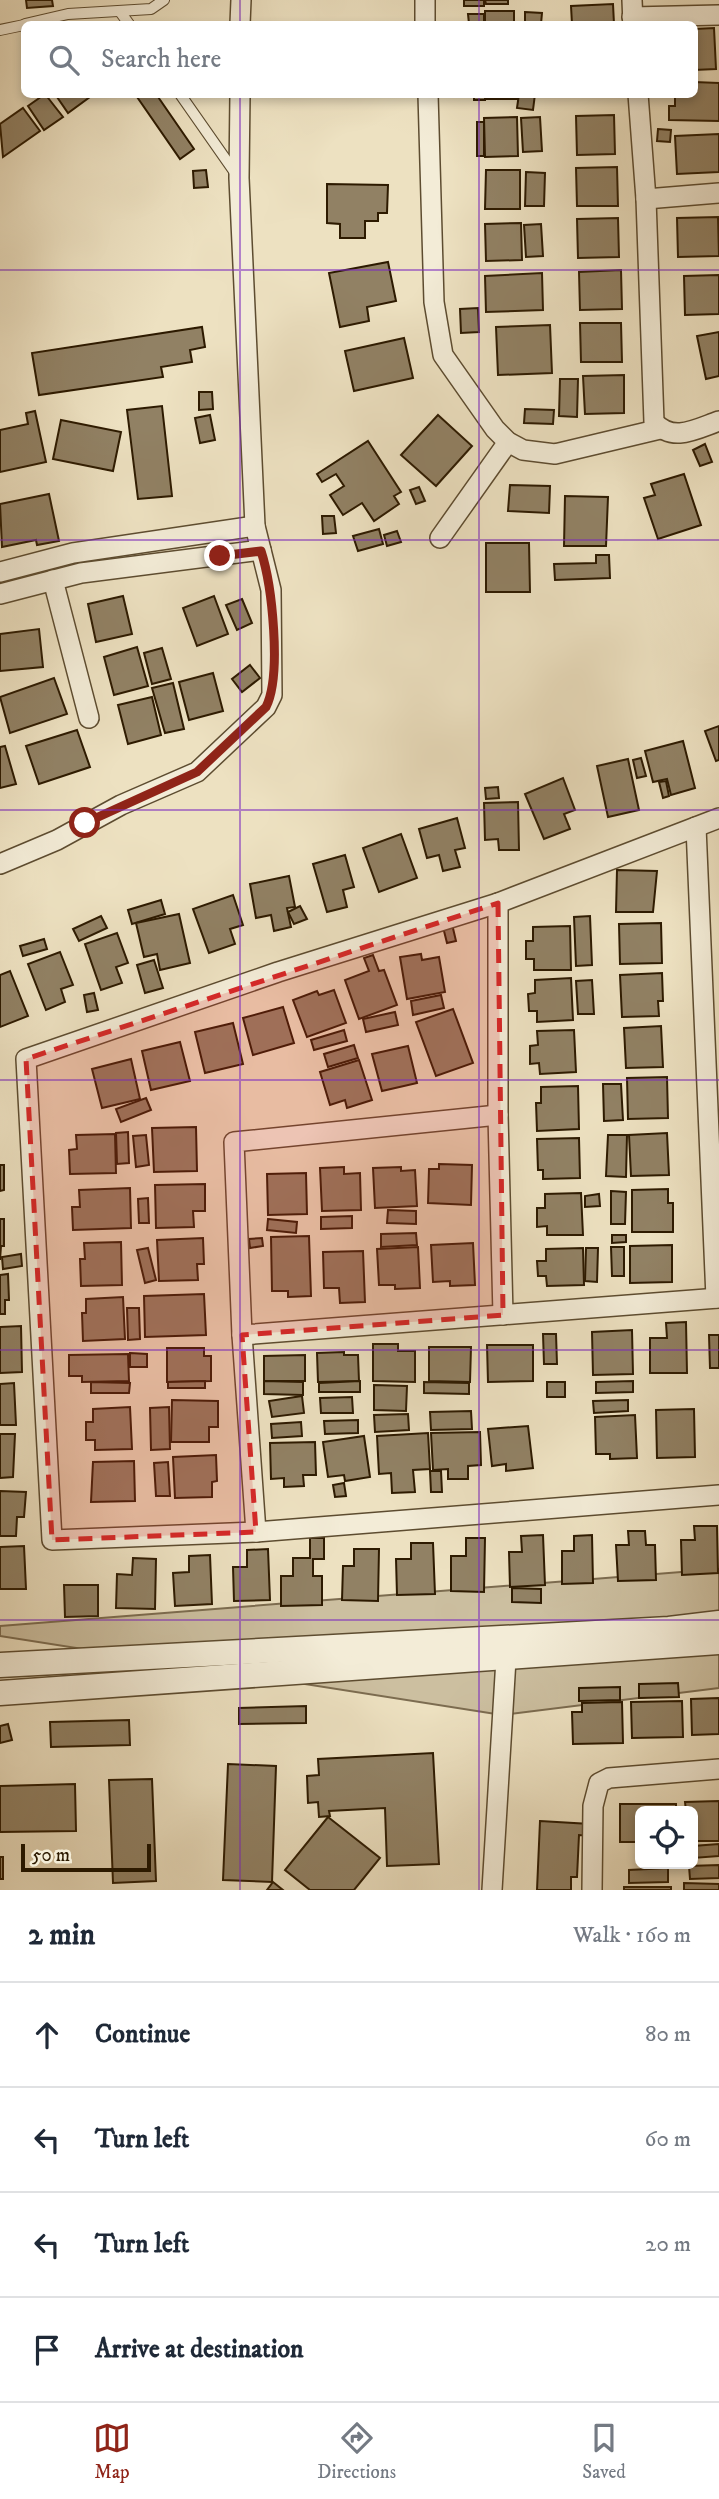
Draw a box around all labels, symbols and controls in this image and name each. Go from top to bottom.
search box [21,21,698,98]
icon: search [45,41,83,79]
text: Search here [101,43,221,76]
route end [204,540,235,571]
route start [69,807,100,838]
map controls [635,1806,698,1869]
button: locate [635,1806,698,1869]
scale bar [21,1841,150,1873]
text: 50 m [32,1844,70,1867]
text: 2 min [28,1917,95,1954]
text: Walk · 160 m [573,1921,691,1950]
icon: ahead [28,2016,66,2054]
text: Continue [95,2018,190,2051]
text: 80 m [645,2020,691,2049]
icon: left [28,2121,66,2159]
text: Turn left [95,2123,189,2156]
text: 60 m [644,2125,691,2154]
icon: left [28,2226,66,2264]
text: Turn left [95,2228,189,2261]
text: 20 m [645,2230,691,2259]
icon: arrive [28,2331,66,2369]
text: Arrive at destination [95,2333,304,2366]
tab: Map [93,2419,131,2484]
tab: Directions [317,2419,396,2484]
tab: Saved [582,2419,626,2484]

